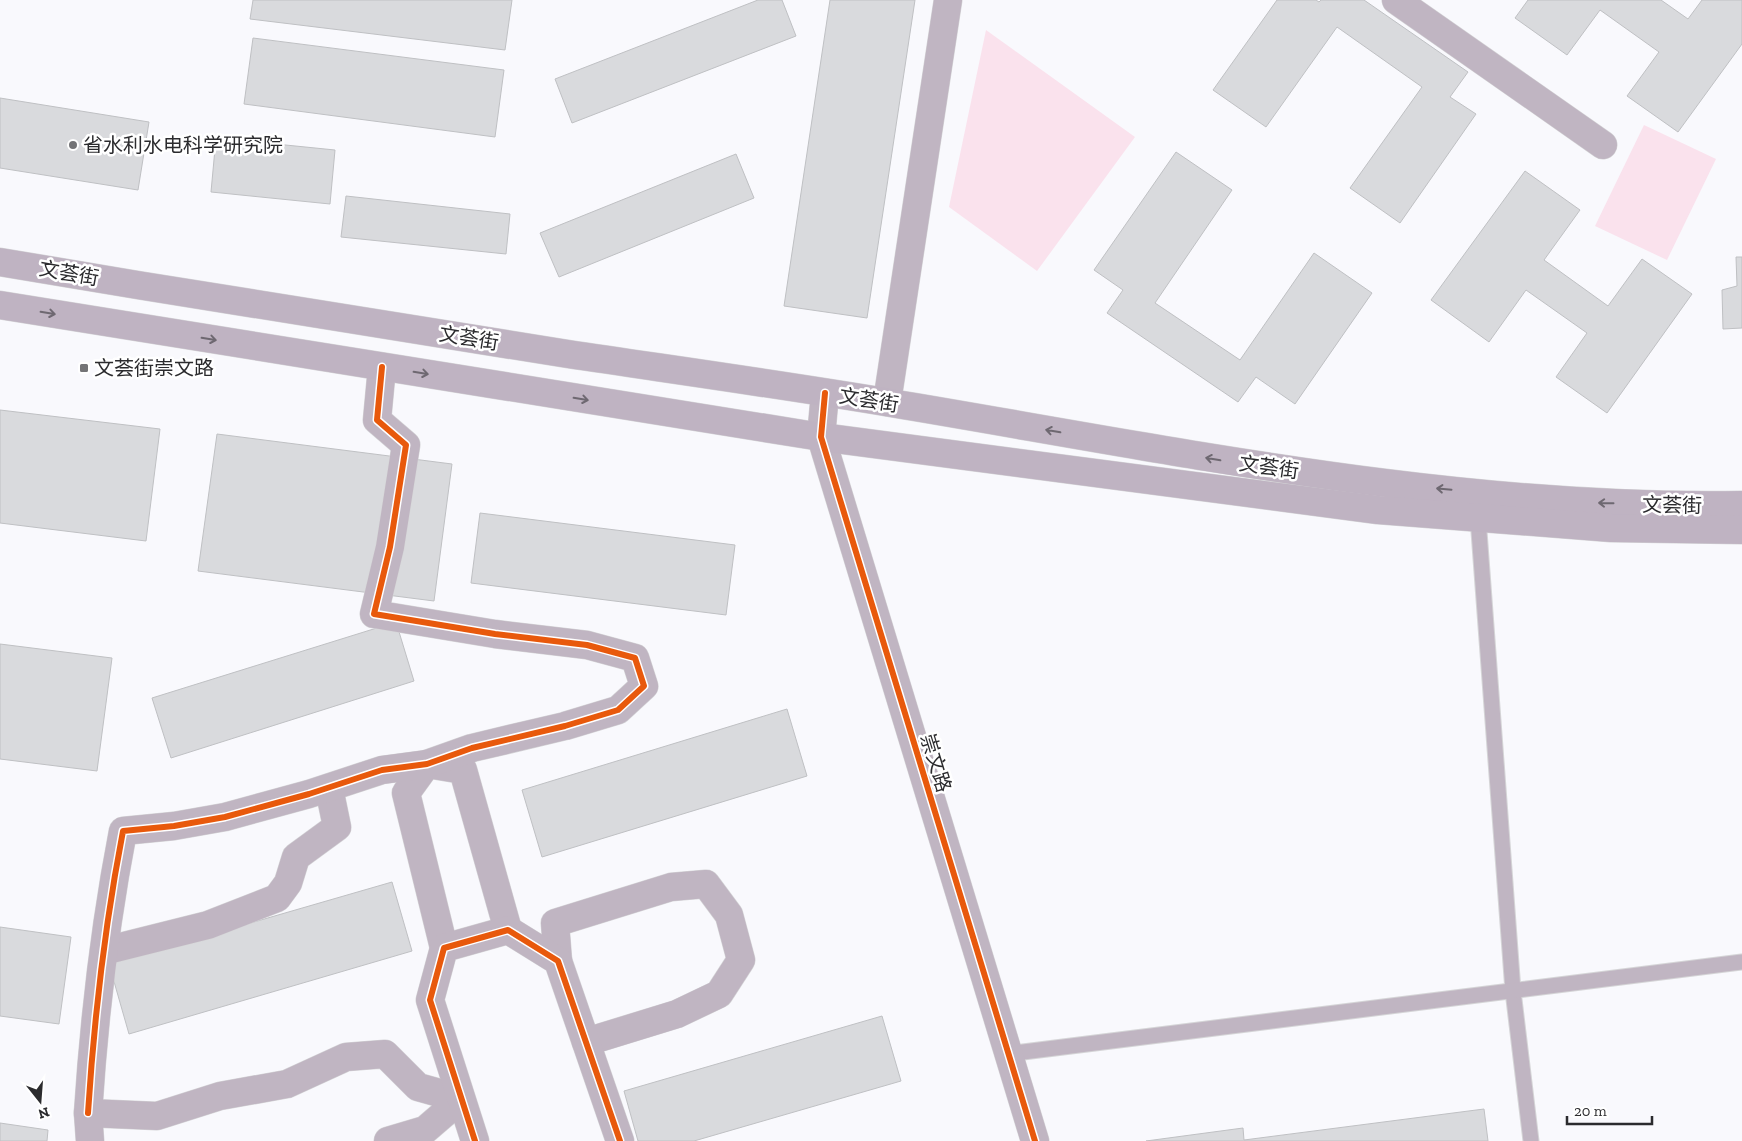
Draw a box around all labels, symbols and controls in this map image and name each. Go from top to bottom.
place label: 省水利水电科学研究院 [83,133,283,157]
marker: 省水利水电科学研究院 [67,139,79,151]
street label: 文荟街 [37,256,101,290]
one-way arrow [40,308,56,318]
street label: 文荟街 [437,321,501,355]
one-way arrow [200,334,216,344]
place label: 文荟街崇文路 [94,356,214,380]
marker: 文荟街崇文路 [78,362,90,374]
one-way arrow [412,368,428,378]
street label: 文荟街 [837,383,901,417]
one-way arrow [573,394,589,404]
one-way arrow [1046,426,1062,436]
street label: 文荟街 [1238,451,1300,483]
one-way arrow [1206,454,1222,464]
one-way arrow [1436,485,1452,494]
street label: 文荟街 [1642,492,1702,518]
one-way arrow [1598,499,1614,508]
street label: 崇文路 [916,731,956,795]
north arrow [15,1076,65,1126]
scale bar [1567,1094,1652,1126]
text: 20 m [1574,1102,1607,1120]
text: N [36,1103,51,1123]

